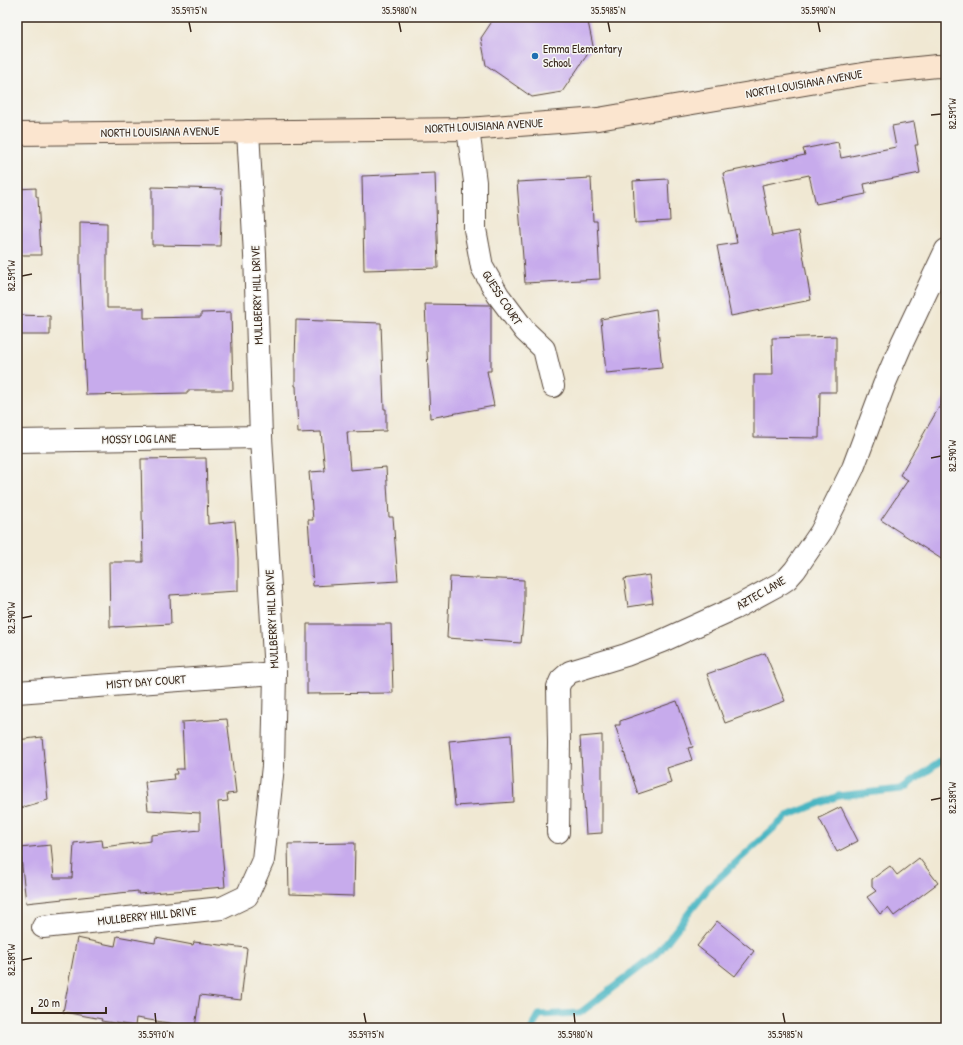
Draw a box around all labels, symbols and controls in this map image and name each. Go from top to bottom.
text: 35.5975°N [171,4,207,17]
text: 35.5980°N [381,4,417,17]
text: 35.5985°N [591,4,625,17]
text: 35.5990°N [801,4,835,17]
place label: Emma Elementary School [543,40,622,71]
marker: Emma Elementary School [530,51,540,61]
street label: NORTH LOUISIANA AVENUE [744,65,864,102]
text: 82.591°W [946,98,959,130]
street label: NORTH LOUISIANA AVENUE [424,114,544,137]
street label: NORTH LOUISIANA AVENUE [101,122,220,141]
street label: MULLBERRY HILL DRIVE [246,244,267,345]
text: 82.591°W [5,260,18,292]
street label: GUESS COURT [478,267,527,329]
street label: MOSSY LOG LANE [102,429,177,448]
text: 82.590°W [946,439,959,472]
street label: MULLBERRY HILL DRIVE [260,568,283,669]
street label: AZTEC LANE [733,571,789,613]
text: 82.590°W [5,601,18,634]
street label: MISTY DAY COURT [106,670,187,693]
text: 82.589°W [946,781,959,814]
street label: MULLBERRY HILL DRIVE [97,902,198,929]
text: 82.589°W [5,943,18,976]
scale bar [32,989,106,1015]
text: 20 m [38,994,60,1011]
text: 35.5970°N [138,1028,174,1041]
text: 35.5975°N [348,1028,384,1041]
text: 35.5980°N [557,1028,593,1041]
text: 35.5985°N [768,1028,802,1041]

